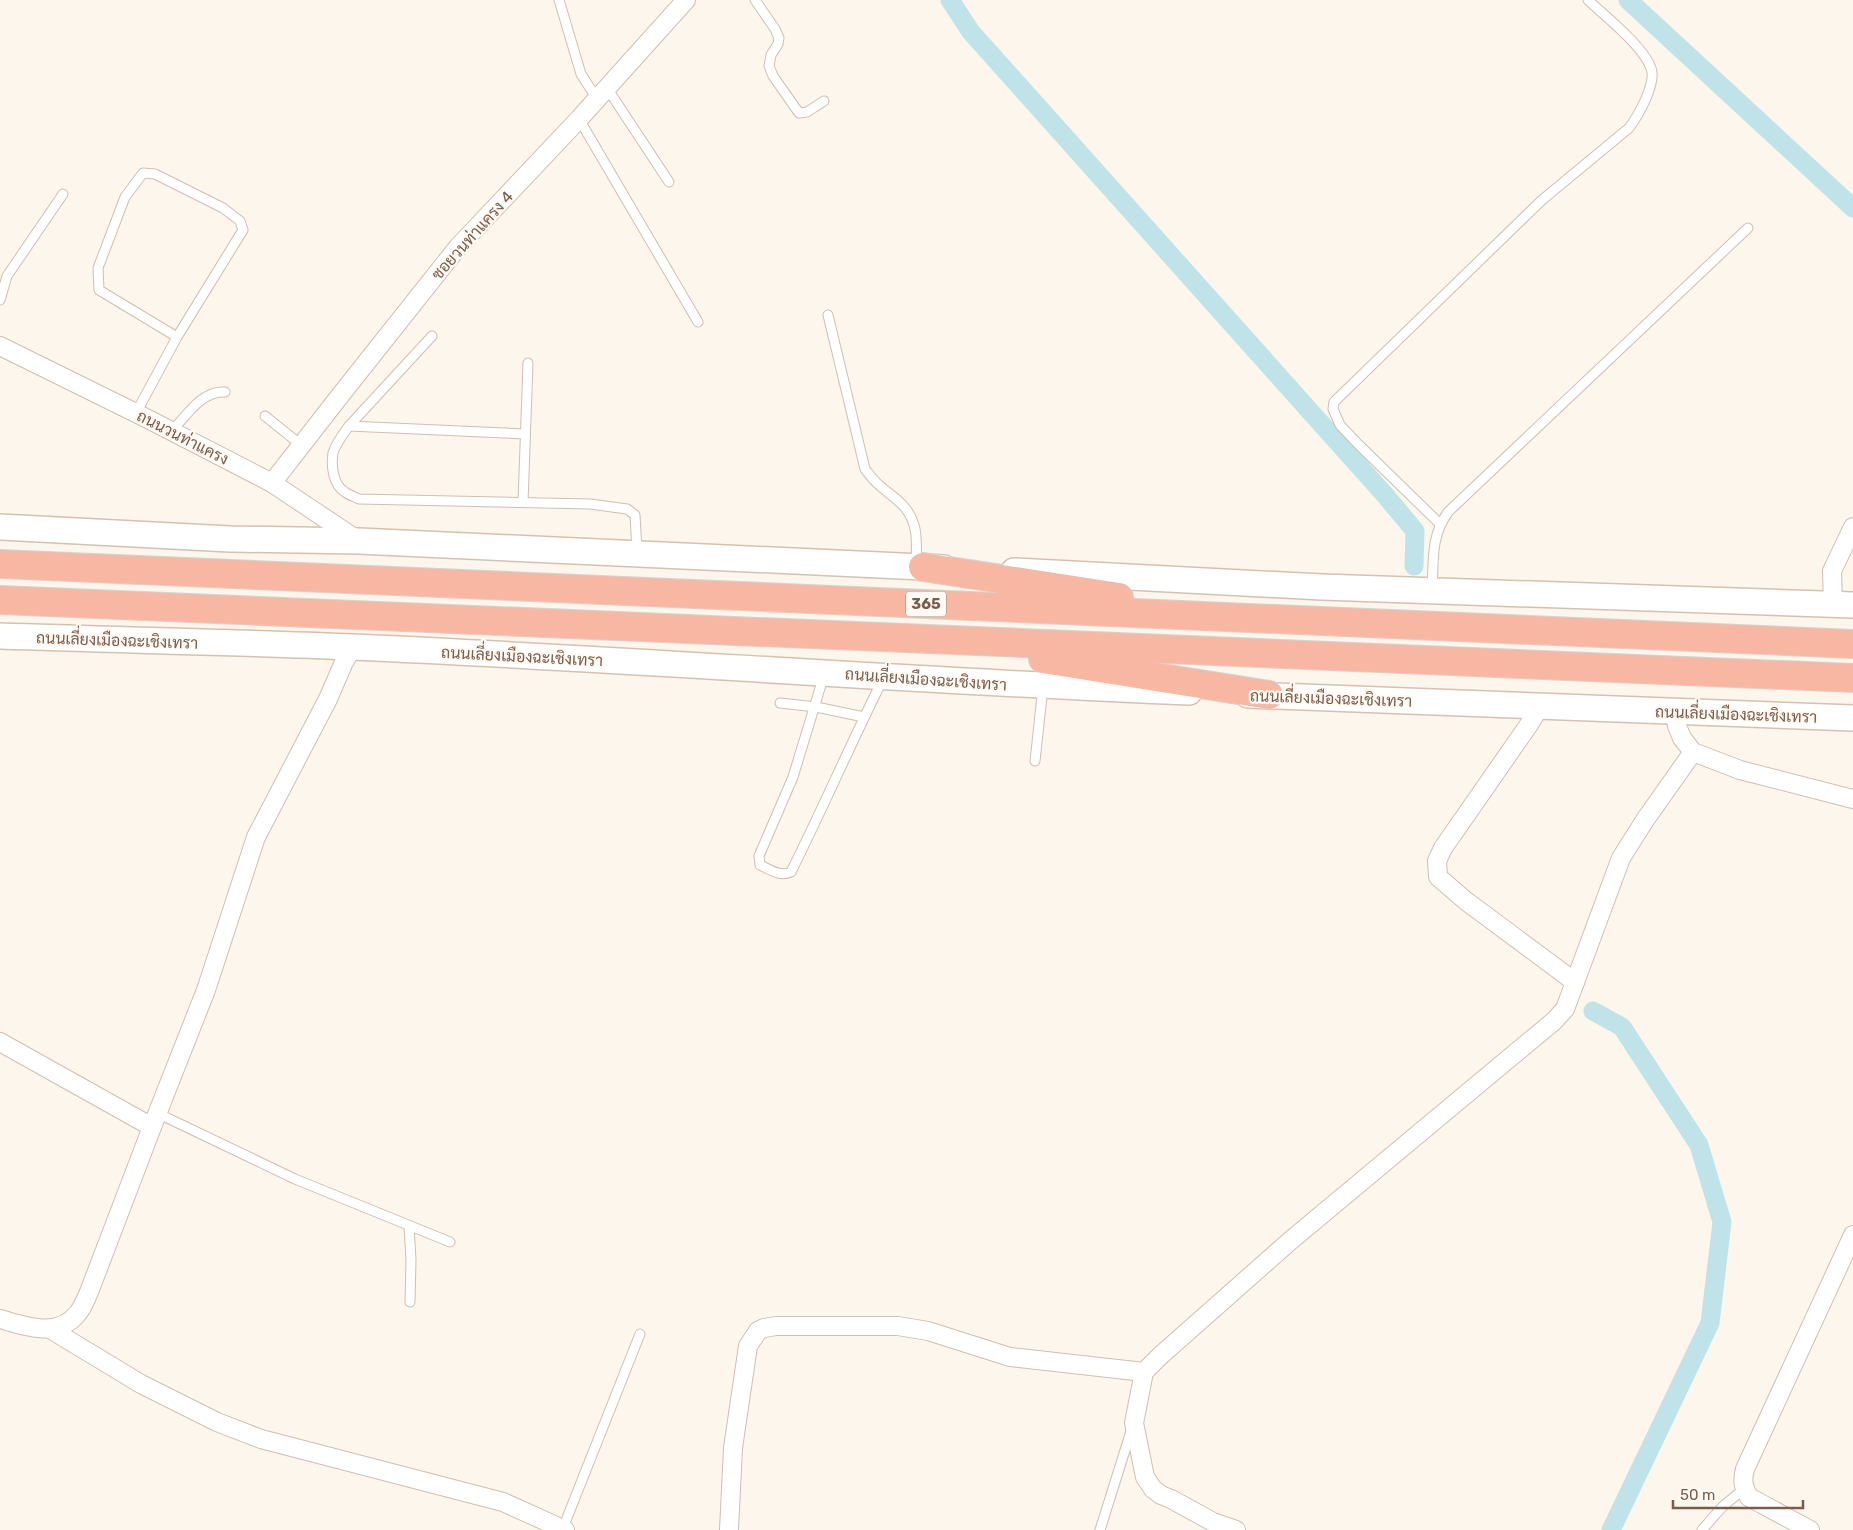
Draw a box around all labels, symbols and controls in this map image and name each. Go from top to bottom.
street label: ซอยวนท่าแครง 4 [427,186,517,284]
street label: ถนนวนท่าแครง [134,405,232,469]
road number: 365 [906,592,946,616]
street label: ถนนเลี่ยงเมืองฉะเชิงเทรา [36,623,199,653]
street label: ถนนเลี่ยงเมืองฉะเชิงเทรา [440,638,604,670]
street label: ถนนเลี่ยงเมืองฉะเชิงเทรา [844,659,1008,695]
street label: ถนนเลี่ยงเมืองฉะเชิงเทรา [1250,681,1413,711]
street label: ถนนเลี่ยงเมืองฉะเชิงเทรา [1655,697,1818,727]
scale bar [1673,1478,1803,1510]
text: 50 m [1680,1486,1715,1504]

